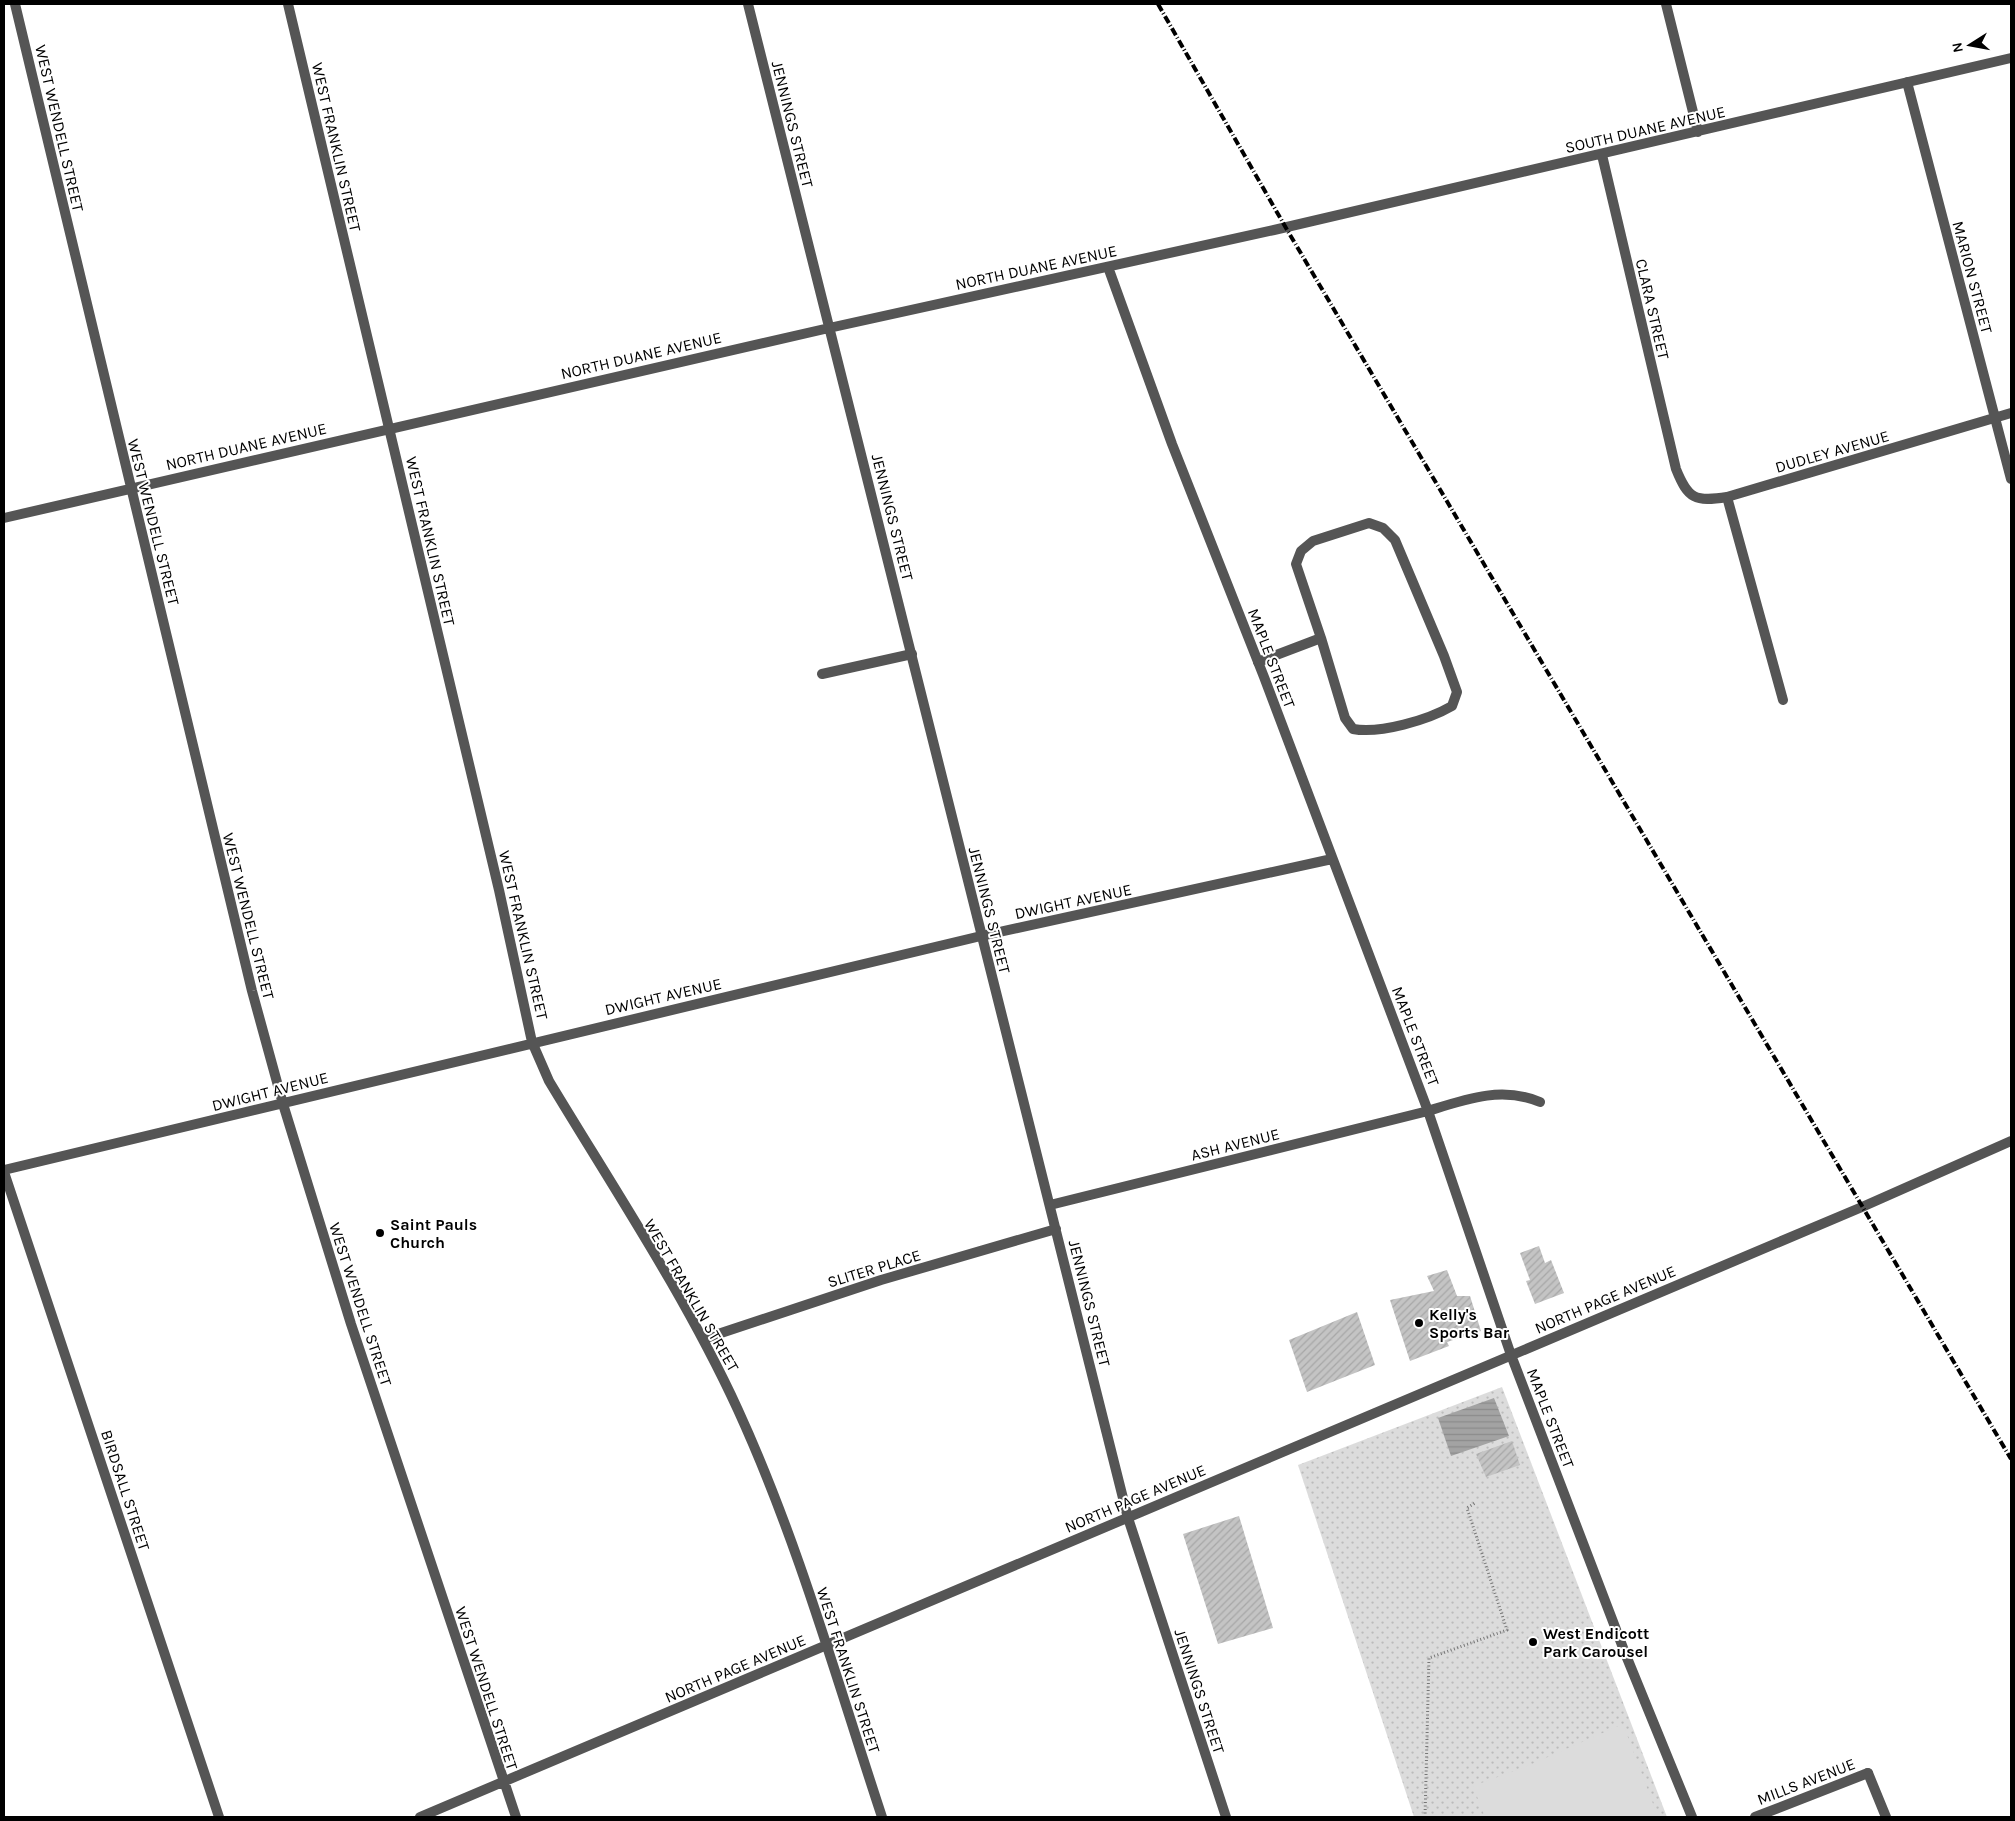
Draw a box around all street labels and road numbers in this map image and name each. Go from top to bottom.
street label: WEST WENDELL STREET [31,43,88,213]
street label: JENNINGS STREET [768,59,817,189]
street label: WEST FRANKLIN STREET [308,61,365,234]
street label: SOUTH DUANE AVENUE [1563,102,1727,157]
street label: MARION STREET [1948,219,1997,335]
street label: NORTH DUANE AVENUE [954,241,1119,294]
street label: CLARA STREET [1632,257,1673,361]
street label: NORTH DUANE AVENUE [559,328,723,383]
street label: NORTH DUANE AVENUE [164,419,328,474]
street label: DUDLEY AVENUE [1773,426,1891,477]
street label: WEST WENDELL STREET [124,437,183,607]
street label: JENNINGS STREET [868,452,917,582]
street label: WEST FRANKLIN STREET [402,455,459,628]
street label: MAPLE STREET [1244,606,1299,711]
street label: WEST WENDELL STREET [219,831,278,1001]
street label: JENNINGS STREET [965,845,1014,975]
street label: WEST FRANKLIN STREET [495,849,552,1022]
street label: DWIGHT AVENUE [1013,880,1133,923]
street label: DWIGHT AVENUE [603,974,723,1019]
street label: MAPLE STREET [1388,984,1443,1089]
street label: DWIGHT AVENUE [210,1068,330,1115]
street label: ASH AVENUE [1189,1124,1281,1165]
street label: WEST FRANKLIN STREET [640,1216,743,1375]
street label: WEST WENDELL STREET [325,1220,396,1388]
street label: JENNINGS STREET [1065,1238,1114,1368]
street label: SLITER PLACE [825,1245,923,1292]
street label: NORTH PAGE AVENUE [1532,1261,1679,1338]
street label: MAPLE STREET [1523,1366,1578,1471]
street label: BIRDSALL STREET [97,1427,154,1553]
street label: NORTH PAGE AVENUE [1062,1460,1209,1537]
street label: WEST FRANKLIN STREET [813,1585,884,1755]
street label: WEST WENDELL STREET [451,1604,522,1772]
street label: JENNINGS STREET [1170,1626,1229,1756]
street label: NORTH PAGE AVENUE [662,1630,809,1707]
street label: MILLS AVENUE [1754,1754,1858,1809]

